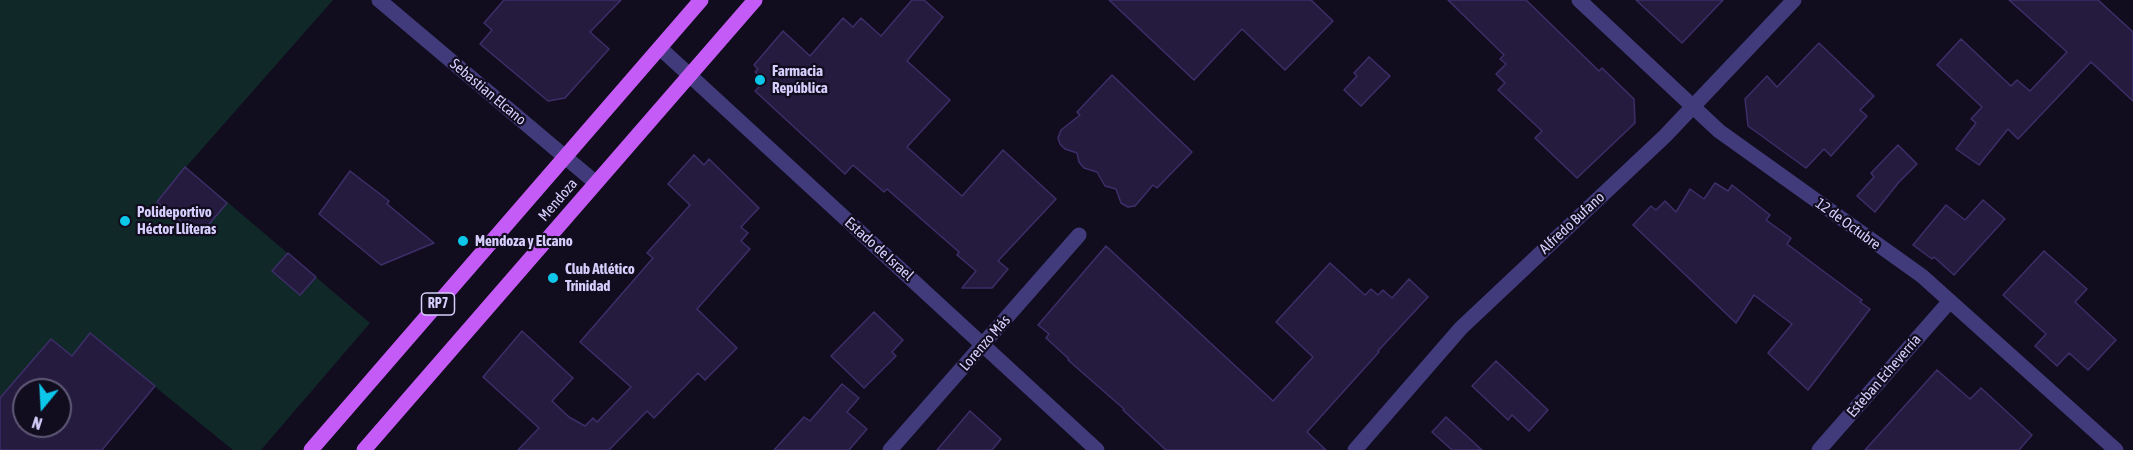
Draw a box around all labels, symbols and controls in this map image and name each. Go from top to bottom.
street label: Sebastian Elcano [446,55,530,129]
place label: Farmacia República [772,62,828,97]
marker: Farmacia República [753,73,767,87]
street label: Mendoza [535,175,581,225]
street label: Alfredo Bufano [1536,188,1608,258]
street label: 12 de Octubre [1812,194,1884,254]
place label: Polideportivo Héctor Lliteras [137,203,216,238]
street label: Estado de Israel [841,213,917,285]
marker: Polideportivo Héctor Lliteras [118,214,132,228]
place label: Mendoza y Elcano [475,232,573,250]
marker: Mendoza y Elcano [456,234,470,248]
place label: Club Atlético Trinidad [565,260,635,295]
marker: Club Atlético Trinidad [546,271,560,285]
road number: RP7 [422,293,454,315]
street label: Lorenzo Más [956,311,1014,375]
street label: Esteban Echeverría [1843,331,1925,421]
north arrow [12,378,72,438]
text: N [30,413,44,433]

